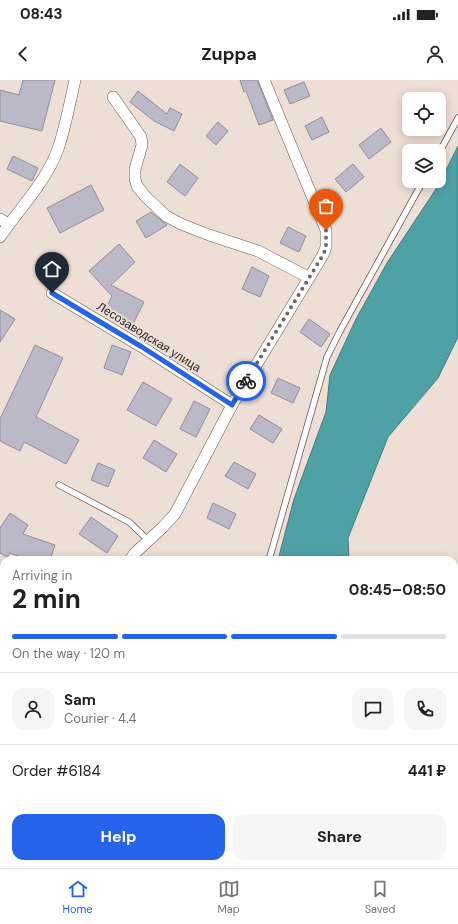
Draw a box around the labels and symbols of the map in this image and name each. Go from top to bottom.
pin [309,189,343,230]
pin [35,252,69,293]
street label: Лесозаводская улица [94,298,204,376]
courier [226,361,266,401]

